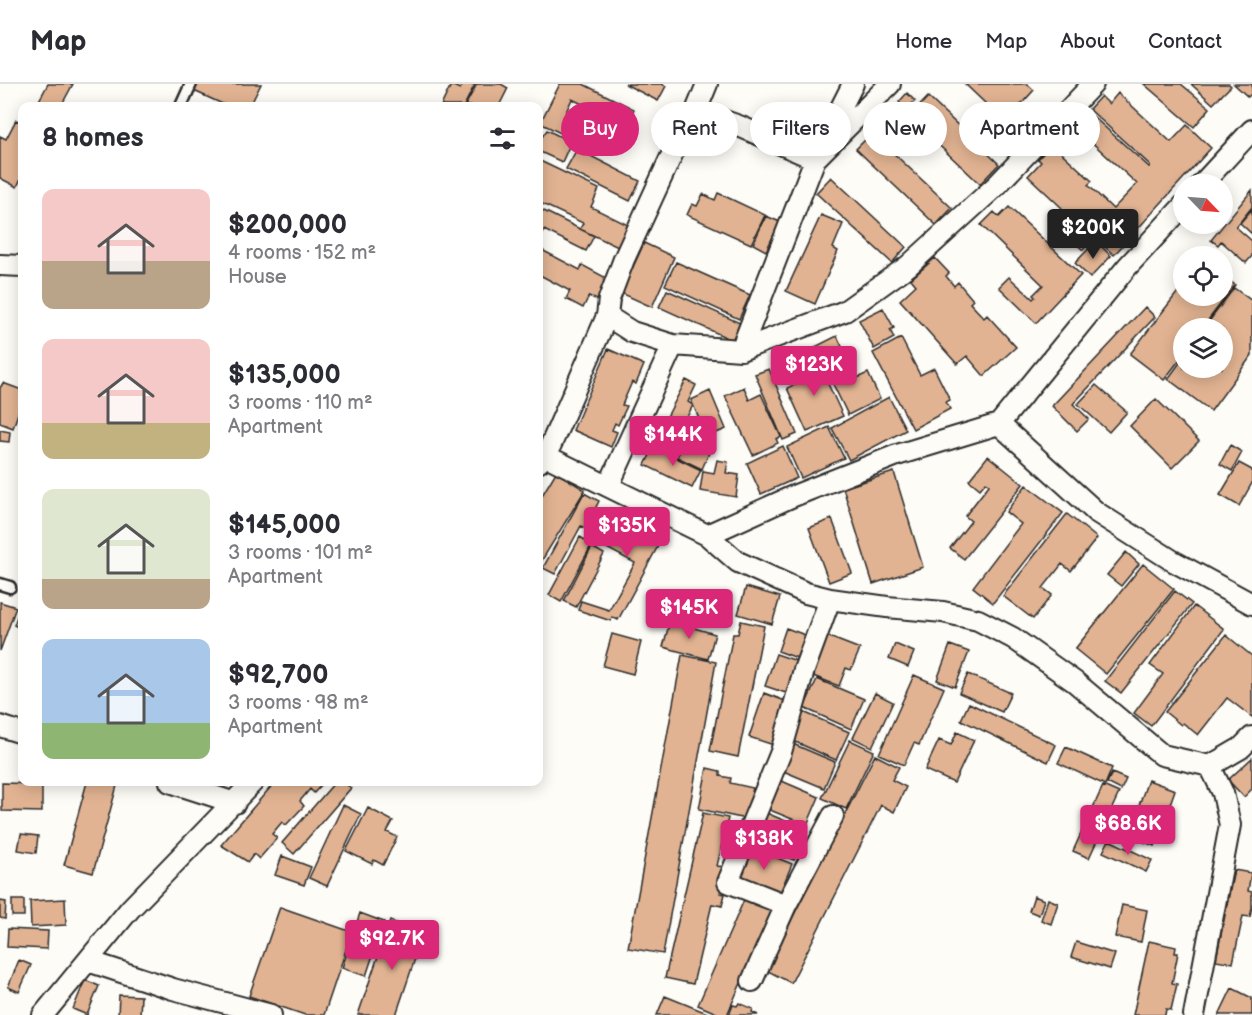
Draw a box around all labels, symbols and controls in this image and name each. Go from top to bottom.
text: Map [30,25,86,58]
text: Home [895,29,952,54]
text: Map [985,29,1027,54]
text: About [1060,29,1115,54]
text: Contact [1148,29,1222,54]
chip: Buy [561,102,639,156]
chip: Rent [651,102,738,156]
chip: Filters [750,102,851,156]
chip: New [863,102,947,156]
chip: Apartment [959,102,1100,156]
icon: filters [486,122,519,155]
text: 8 homes [42,123,144,154]
north arrow [1173,174,1233,234]
map controls [1173,174,1233,378]
pin: $200K [1051,209,1135,260]
text: $200,000 [228,210,347,241]
icon: home [90,213,162,285]
text: $200K [1061,216,1125,240]
text: 4 rooms · 152 m² [228,241,376,265]
button: locate [1173,246,1233,306]
text: House [228,265,287,289]
button: layers [1173,318,1233,378]
pin: $123K [772,346,856,397]
text: $123K [785,353,843,377]
text: $135,000 [228,360,341,391]
icon: home [90,363,162,435]
text: 3 rooms · 110 m² [228,391,373,415]
text: Apartment [228,415,323,439]
pin: $144K [631,416,715,467]
text: $144K [644,423,702,447]
pin: $135K [585,507,669,558]
text: $145,000 [228,510,341,541]
icon: home [90,513,162,585]
text: $135K [598,514,656,538]
text: 3 rooms · 101 m² [228,541,373,565]
text: Apartment [228,565,323,589]
pin: $145K [647,589,731,640]
text: $145K [660,596,718,620]
text: $92,700 [228,660,328,691]
icon: home [90,663,162,735]
text: 3 rooms · 98 m² [228,691,369,715]
text: Apartment [228,715,323,739]
pin: $68.6K [1079,805,1177,856]
text: $68.6K [1094,812,1162,836]
pin: $138K [722,820,806,871]
text: $138K [735,827,793,851]
pin: $92.7K [343,920,441,971]
text: $92.7K [359,927,425,951]

